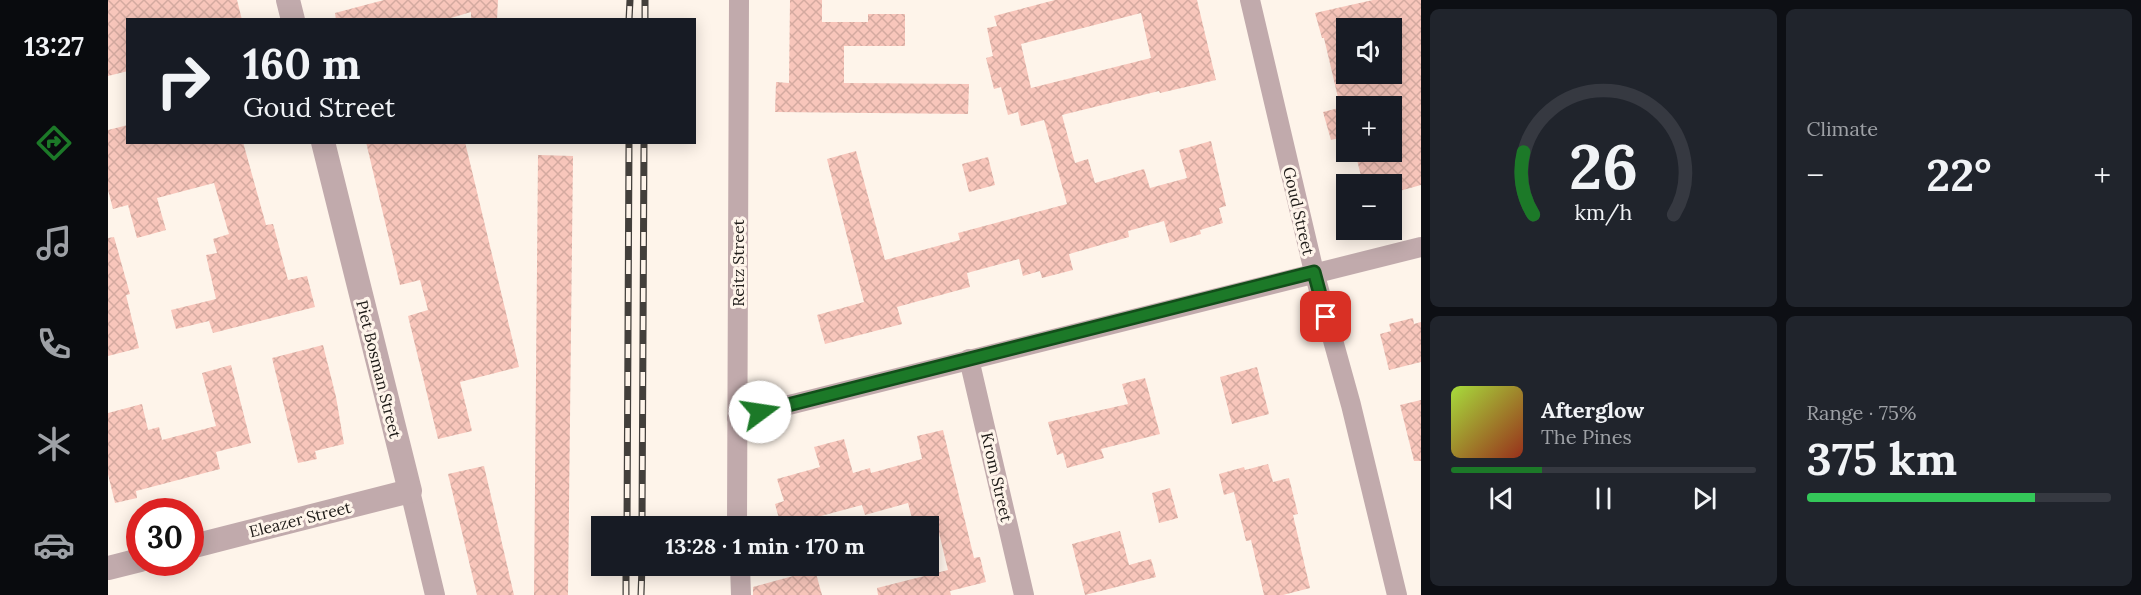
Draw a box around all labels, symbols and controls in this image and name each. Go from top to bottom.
map controls [1336,18,1402,240]
button: sound [1336,18,1402,84]
text: 13:27 [24,29,84,63]
text: 160 m [243,37,361,91]
icon: right [144,42,222,120]
text: Goud Street [243,90,395,124]
button: + [1336,96,1402,162]
text: Climate [1807,116,1878,141]
icon: directions [33,122,75,164]
text: 26 [1569,126,1638,206]
text: 22° [1926,146,1991,203]
text: − [1807,154,1824,196]
text: + [2093,154,2111,196]
street label: Goud Street [1279,165,1319,258]
button: − [1336,174,1402,240]
text: km/h [1574,198,1632,226]
street label: Reitz Street [728,219,748,307]
icon: music [33,222,75,264]
pin [1300,291,1351,342]
street label: Piet Bosman Street [352,298,406,441]
icon: arrive [1309,300,1342,333]
icon: phone [33,323,75,365]
position arrow [728,380,792,444]
text: Afterglow [1541,396,1644,424]
text: Range · 75% [1807,400,1916,425]
icon: climate [33,423,75,465]
text: The Pines [1541,424,1632,449]
street label: Krom Street [977,430,1017,524]
text: 375 km [1807,430,1957,487]
icon: previous [1485,482,1518,515]
icon: pause [1587,482,1620,515]
icon: next [1688,482,1721,515]
street label: Eleazer Street [247,496,354,541]
speed limit sign: 30 [126,498,204,576]
icon: car [33,524,75,566]
text: 13:28 · 1 min · 170 m [665,532,865,560]

